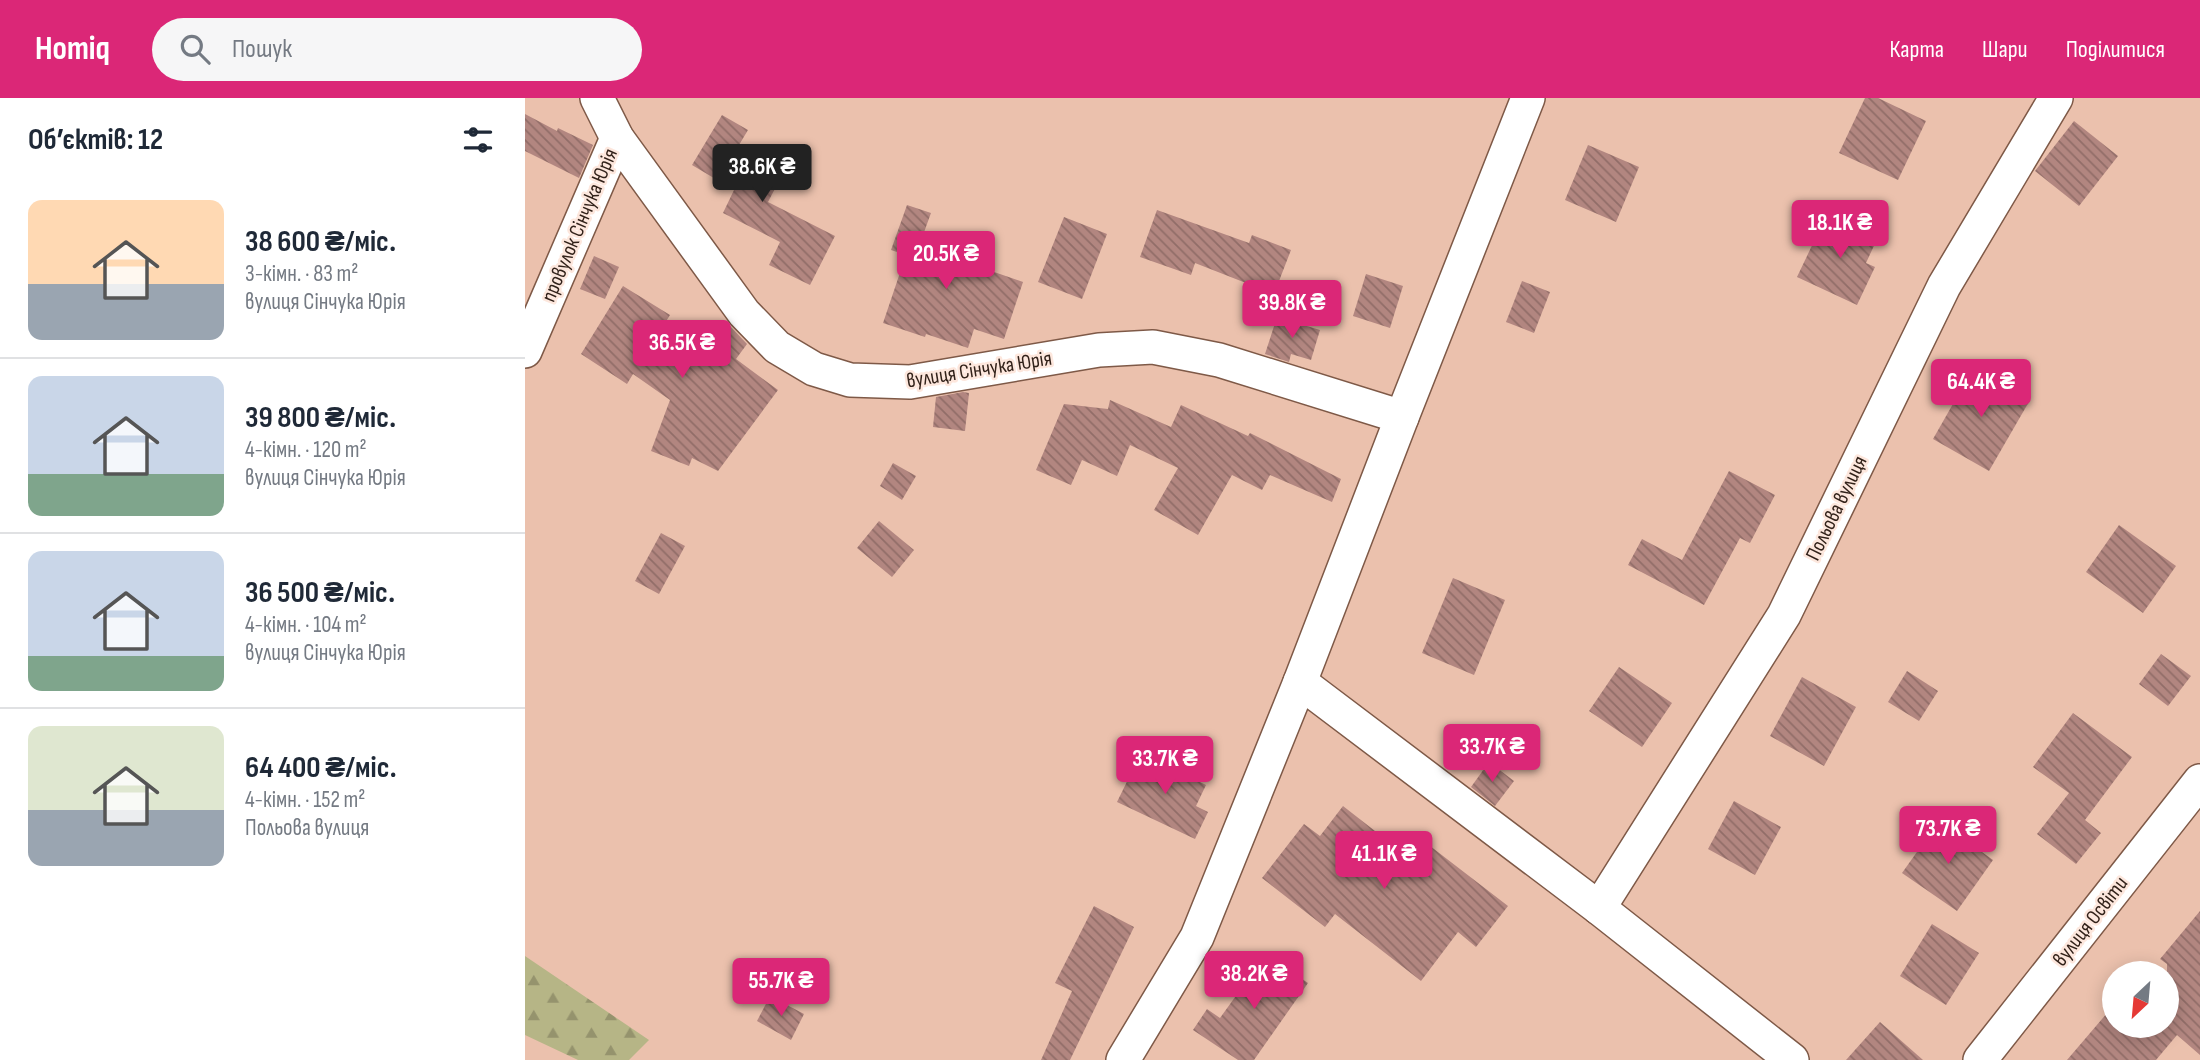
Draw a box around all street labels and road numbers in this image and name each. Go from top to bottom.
street label: провулок Сінчука Юрія [536,145,623,306]
street label: вулиця Сінчука Юрія [905,346,1053,393]
street label: Польова вулиця [1800,452,1873,565]
street label: вулиця Освіти [2048,872,2133,971]

